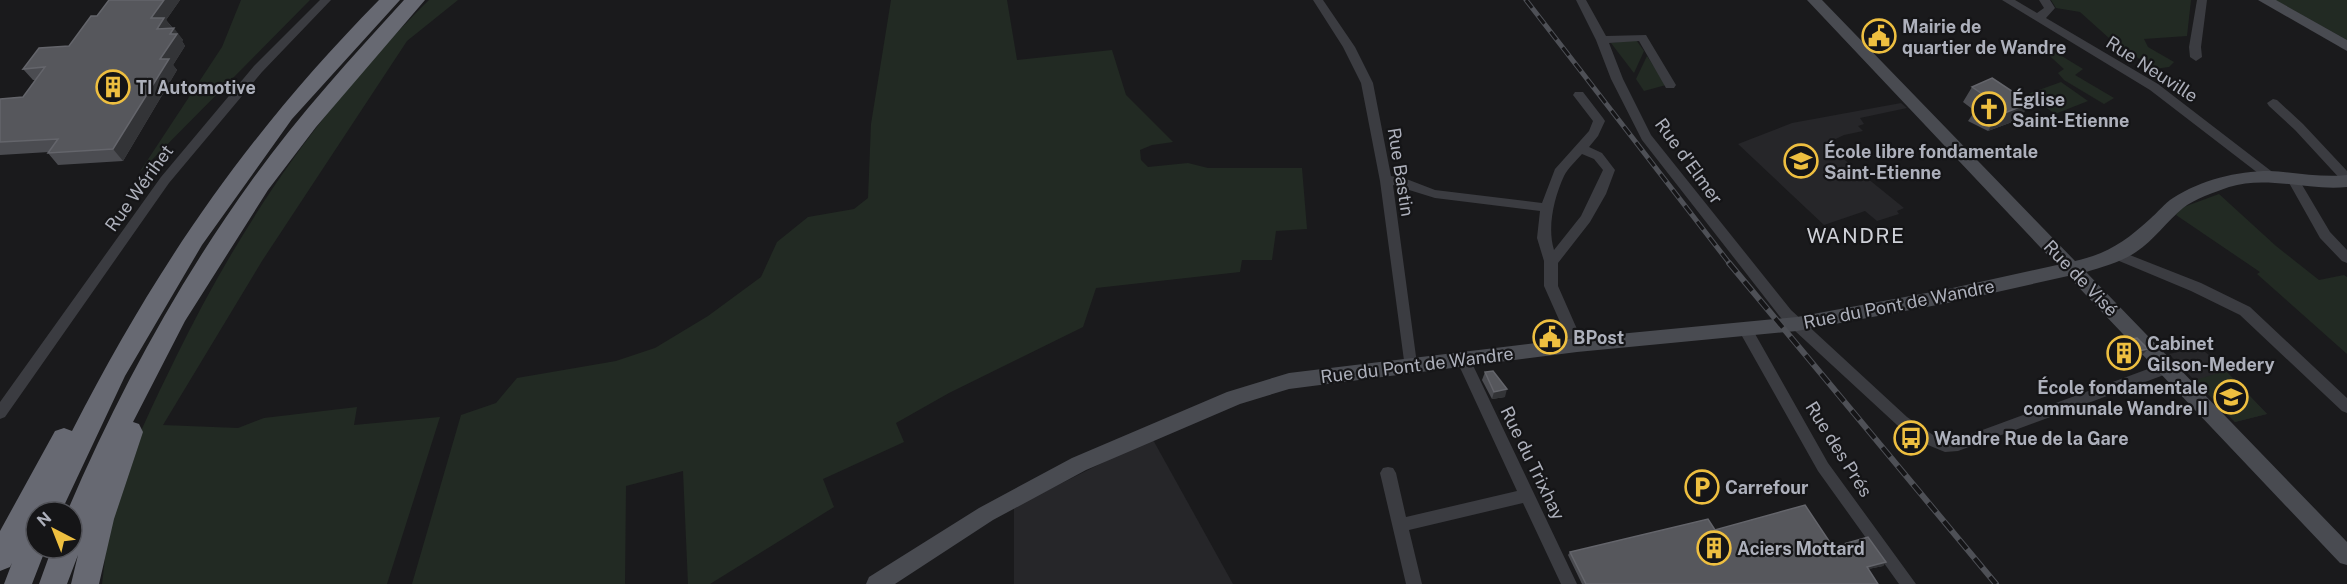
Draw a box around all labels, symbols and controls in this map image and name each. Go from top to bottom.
place label: Mairie de quartier de Wandre [1902,16,2066,58]
public building icon: Mairie de quartier de Wandre [1861,18,1897,54]
street label: Rue Neuville [2102,32,2202,106]
building icon: TI Automotive [95,69,131,105]
place label: TI Automotive [136,77,256,98]
place label: Église Saint-Etienne [2012,88,2129,131]
church icon: Église Saint-Etienne [1971,91,2007,127]
street label: Rue d'Elmer [1651,114,1727,208]
street label: Rue Bastin [1384,126,1418,218]
place label: École libre fondamentale Saint-Etienne [1824,140,2038,183]
street label: Rue Wérihet [101,141,177,235]
school or university icon: École libre fondamentale Saint-Etienne [1783,143,1819,179]
district label: WANDRE [1806,223,1906,248]
street label: Rue de Visé [2040,236,2122,320]
street label: Rue du Pont de Wandre [1802,275,1996,333]
public building icon: BPost [1532,319,1568,355]
place label: BPost [1573,327,1624,348]
place label: Cabinet Gilson-Medery [2147,333,2275,375]
building icon: Cabinet Gilson-Medery [2106,335,2142,371]
street label: Rue du Pont de Wandre [1319,343,1515,387]
place label: École fondamentale communale Wandre II [2023,376,2208,419]
school or university icon: École fondamentale communale Wandre II [2213,379,2249,415]
street label: Rue des Prés [1801,397,1877,501]
street label: Rue du Trixhay [1496,403,1570,523]
bus stop icon: Wandre Rue de la Gare [1893,420,1929,456]
place label: Wandre Rue de la Gare [1934,428,2129,449]
parking icon: Carrefour [1684,469,1720,505]
place label: Carrefour [1725,477,1809,498]
north arrow [24,500,84,560]
text: N [33,508,55,530]
building icon: Aciers Mottard [1696,530,1732,566]
place label: Aciers Mottard [1737,538,1865,559]

